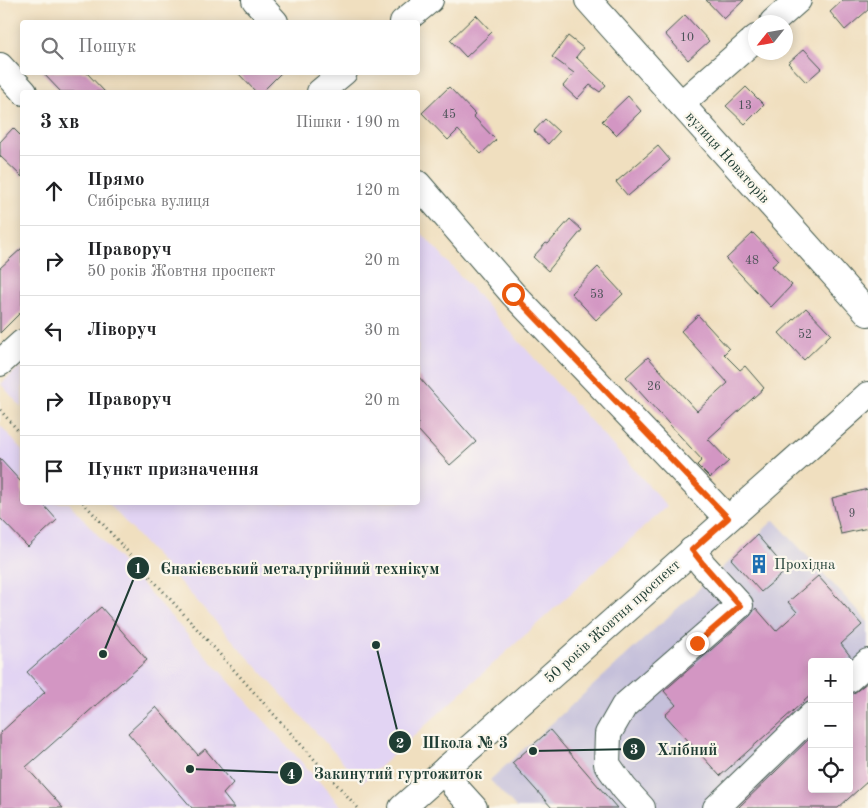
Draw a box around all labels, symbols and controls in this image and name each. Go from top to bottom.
north arrow [748,15,793,60]
search box [20,20,420,75]
house number: 10 [680,32,694,44]
icon: search [38,34,66,62]
text: Пошук [78,38,136,57]
house number: 13 [738,100,752,112]
house number: 45 [442,108,456,121]
street label: вулиця Новаторів [682,109,772,207]
text: 3 хв [40,112,79,133]
text: Пішки · 190 m [296,115,400,131]
text: Прямо [87,171,145,190]
icon: ahead [40,177,68,205]
text: 120 m [355,183,400,199]
text: Сибірська вулиця [87,194,210,210]
text: Праворуч [87,241,172,260]
icon: right [40,247,68,275]
text: 20 m [364,253,400,269]
house number: 48 [745,255,759,267]
text: 50 років Жовтня проспект [87,264,275,280]
route start [502,283,525,306]
house number: 53 [590,288,604,301]
icon: left [40,317,68,345]
text: Ліворуч [87,321,157,340]
text: 30 m [364,323,400,339]
house number: 52 [798,328,812,341]
house number: 26 [647,381,661,393]
icon: right [40,387,68,415]
text: Праворуч [87,391,172,410]
text: 20 m [364,393,400,409]
icon: arrive [40,457,68,485]
text: Пункт призначення [87,461,259,480]
house number: 9 [849,508,855,520]
callout: Єнакієвський металургійний технікум [126,553,450,584]
building icon: Прохідна [748,553,770,575]
street label: 50 років Жовтня проспект [542,557,684,687]
place label: Прохідна [774,558,836,573]
text: 1 [134,562,142,577]
text: Єнакієвський металургійний технікум [161,562,439,578]
route end [686,632,709,655]
map controls [808,658,853,793]
button: + [808,658,853,703]
button: − [808,703,853,748]
callout: Школа № 3 [387,727,518,758]
callout: Хлібний [622,734,727,765]
text: Школа № 3 [422,736,508,752]
text: 2 [396,737,404,752]
text: 3 [630,743,638,758]
text: Хлібний [657,743,717,759]
button: locate [808,748,853,793]
callout: Закинутий гуртожиток [279,758,492,789]
text: Закинутий гуртожиток [314,767,483,783]
text: 4 [287,768,295,783]

